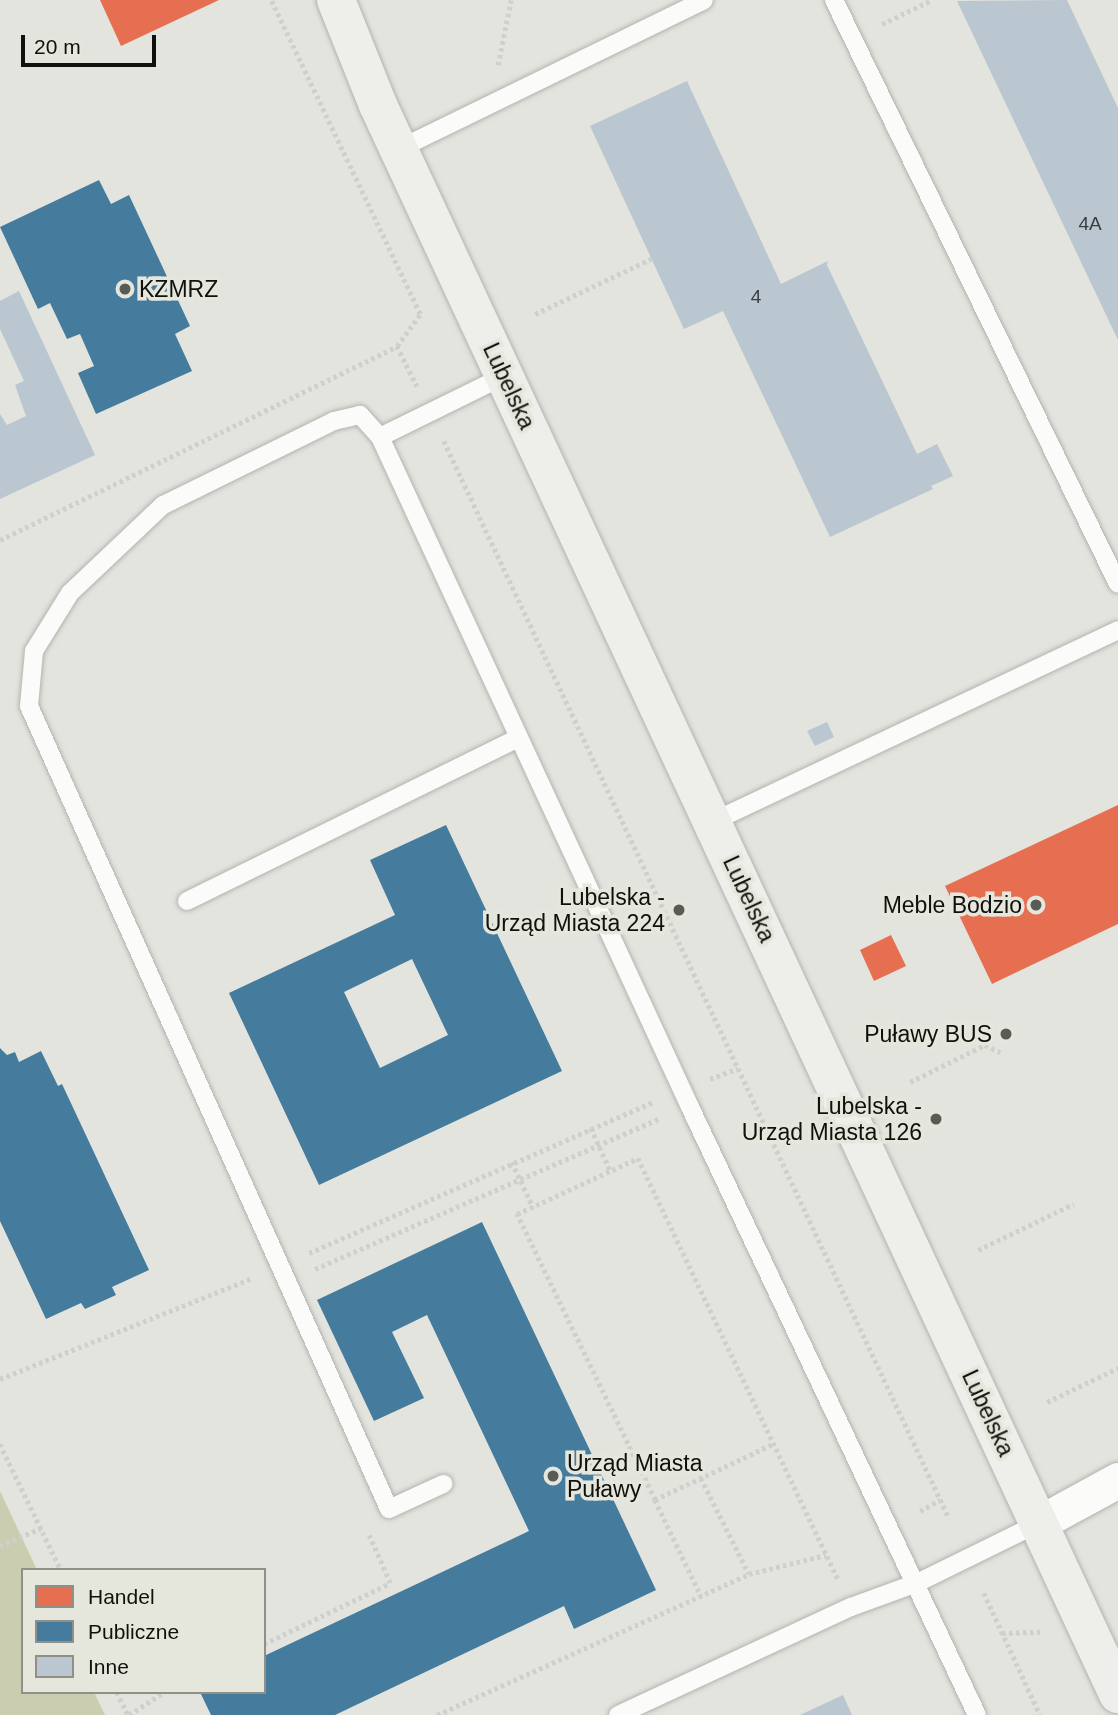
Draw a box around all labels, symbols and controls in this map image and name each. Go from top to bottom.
scale bar [24,21,159,65]
text: 20 m [34,35,81,58]
house number: 4A [1078,213,1102,235]
place label: KZMRZ [139,275,218,303]
marker: KZMRZ [117,281,133,297]
house number: 4 [751,286,761,308]
street label: Lubelska [477,338,541,434]
street label: Lubelska [717,851,781,947]
place label: Lubelska - Urząd Miasta 224 [485,883,665,937]
place label: Meble Bodzio [883,891,1022,919]
marker: Meble Bodzio [1028,897,1044,913]
marker: Lubelska - Urząd Miasta 224 [671,902,687,918]
place label: Puławy BUS [864,1020,992,1048]
marker: Puławy BUS [998,1026,1014,1042]
place label: Lubelska - Urząd Miasta 126 [742,1092,922,1146]
marker: Lubelska - Urząd Miasta 126 [928,1111,944,1127]
street label: Lubelska [956,1365,1020,1461]
place label: Urząd Miasta Puławy [567,1449,702,1503]
marker: Urząd Miasta Puławy [545,1468,561,1484]
legend [21,1568,266,1694]
text: Handel [88,1585,155,1608]
text: Publiczne [88,1620,179,1643]
text: Inne [88,1655,129,1678]

